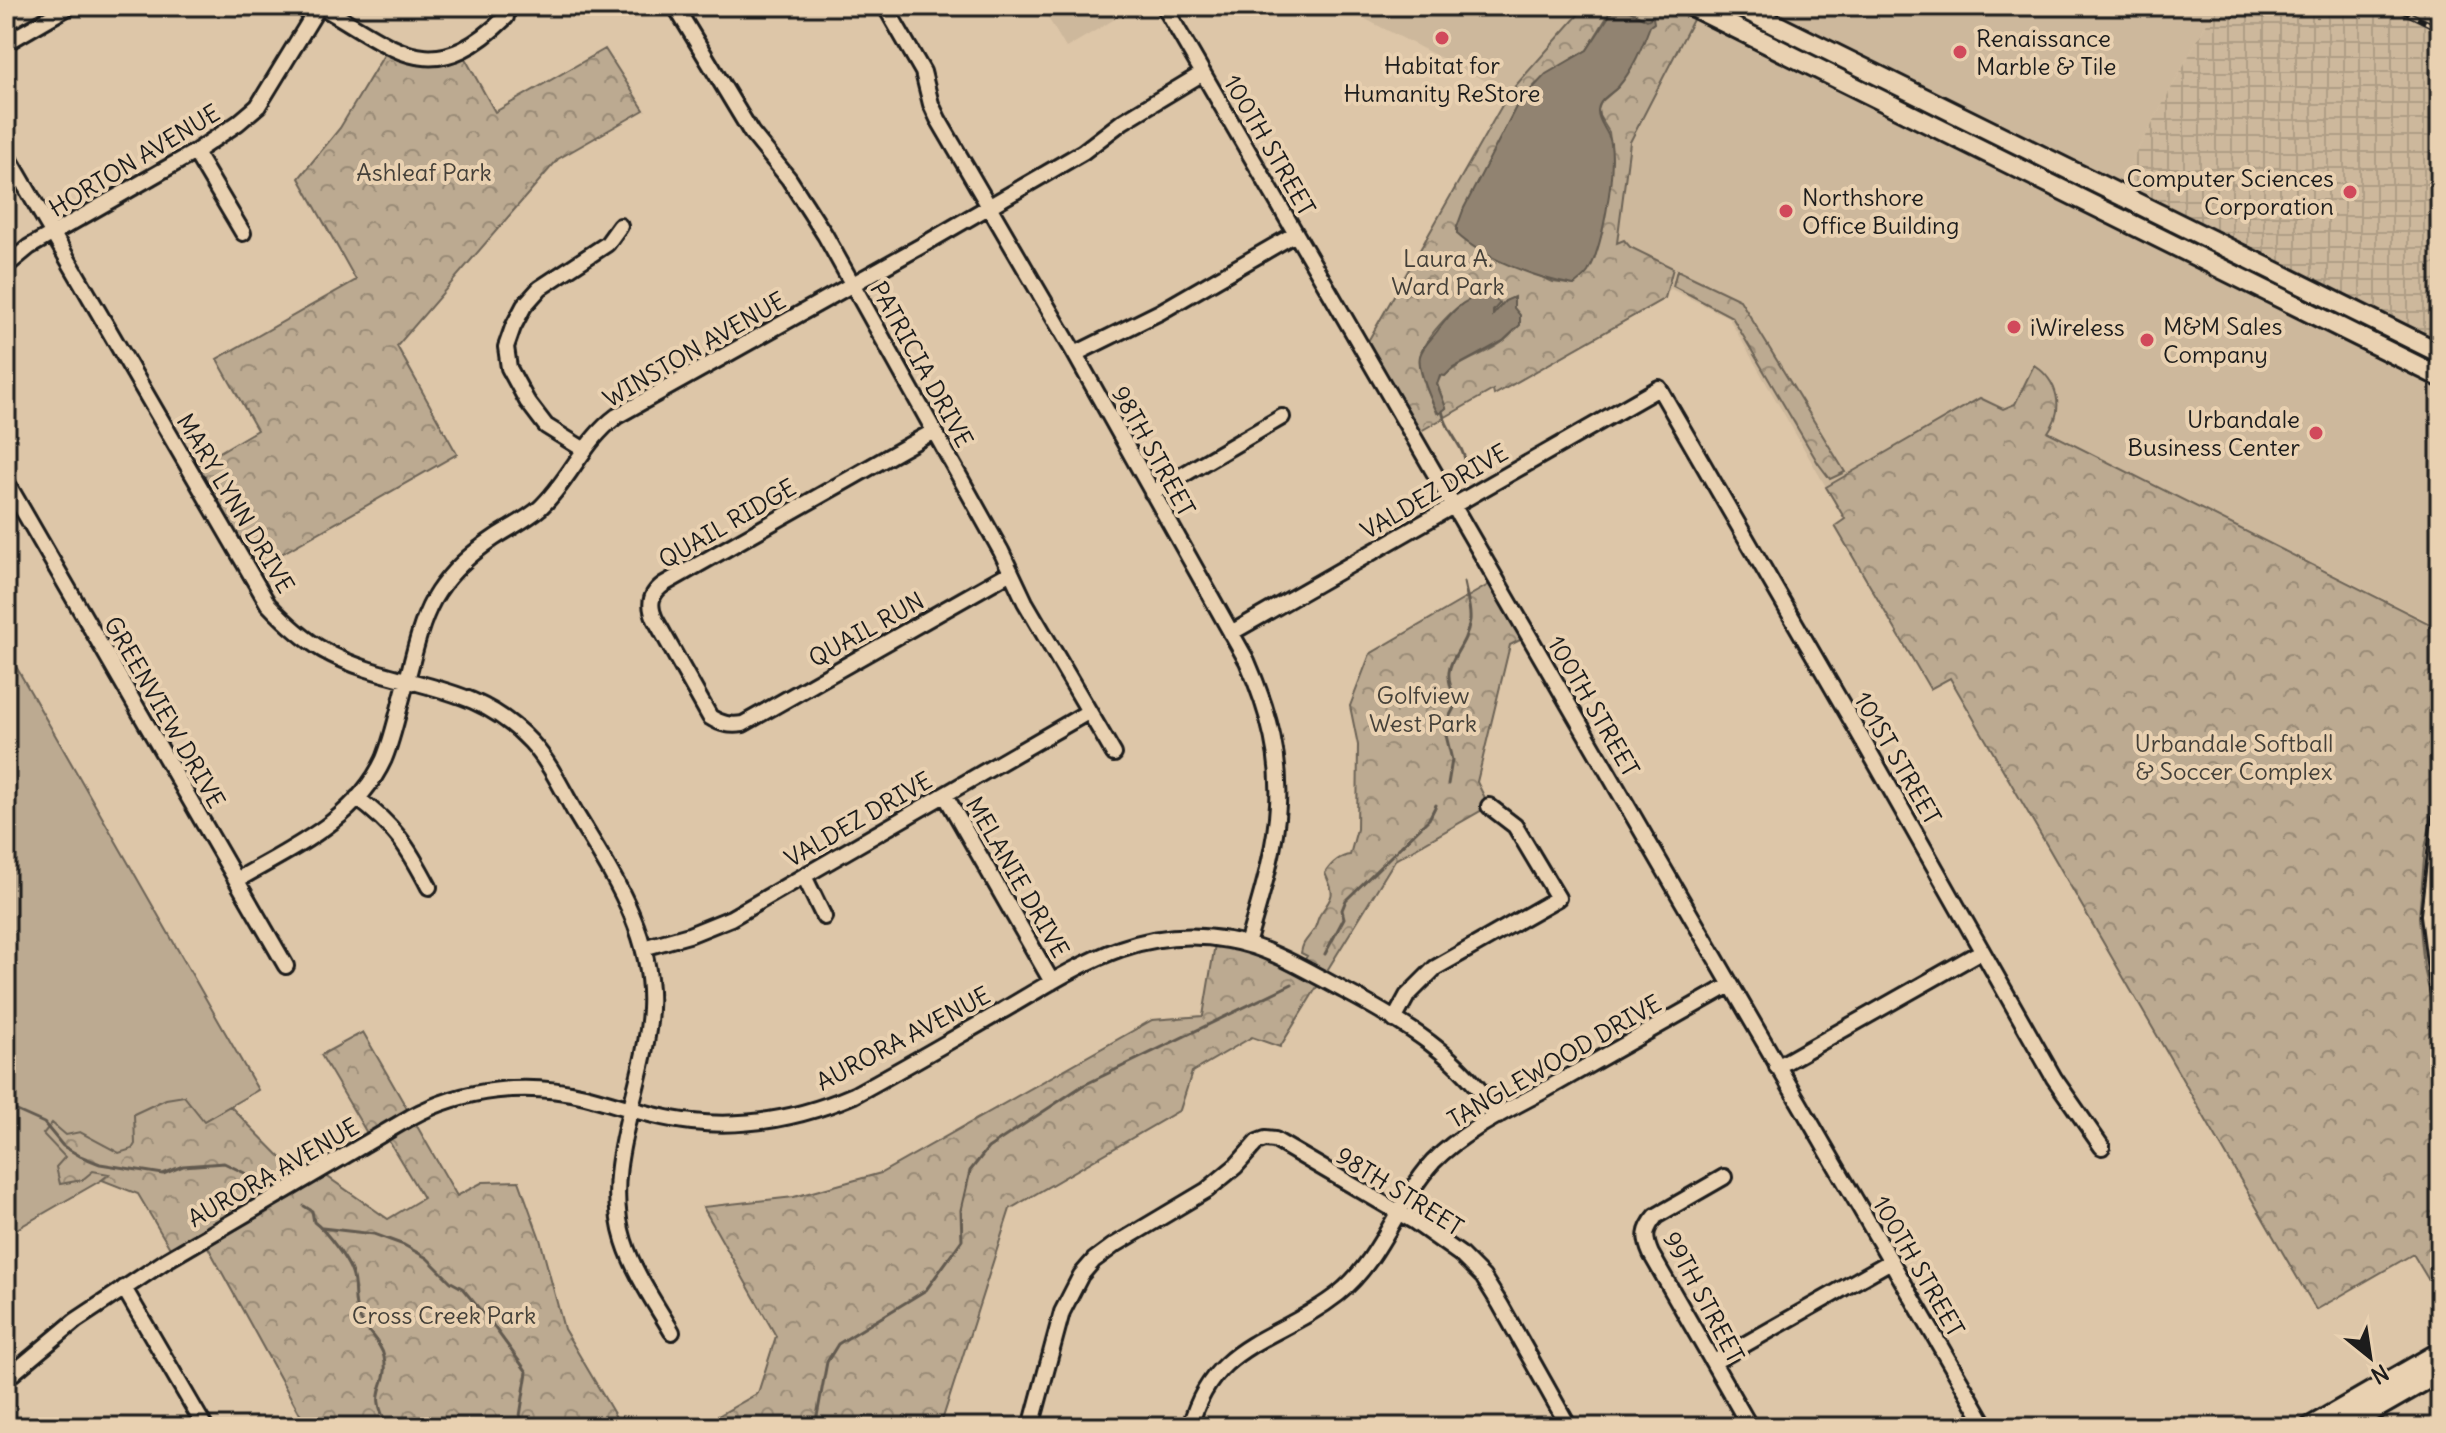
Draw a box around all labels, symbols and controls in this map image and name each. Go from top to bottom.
place label: Renaissance Marble & Tile [1976,23,2116,81]
marker: Habitat for Humanity ReStore [1433,29,1451,47]
marker: Renaissance Marble & Tile [1951,43,1969,61]
place label: Habitat for Humanity ReStore [1344,50,1540,108]
street label: 100TH STREET [1218,69,1322,221]
street label: HORTON AVENUE [43,97,225,223]
park label: Ashleaf Park [356,157,492,187]
place label: Computer Sciences Corporation [2127,163,2334,221]
place label: Northshore Office Building [1802,182,1959,240]
marker: Computer Sciences Corporation [2341,183,2359,201]
marker: Northshore Office Building [1777,202,1795,220]
park label: Laura A. Ward Park [1391,243,1505,301]
street label: PATRICIA DRIVE [864,276,980,452]
street label: WINSTON AVENUE [597,285,791,413]
place label: M&M Sales Company [2163,311,2282,369]
place label: iWireless [2030,312,2125,342]
marker: iWireless [2005,318,2023,336]
marker: M&M Sales Company [2138,331,2156,349]
street label: 98TH STREET [1106,381,1202,521]
place label: Urbandale Business Center [2127,404,2300,462]
street label: MARY LYNN DRIVE [171,408,301,598]
marker: Urbandale Business Center [2307,424,2325,442]
street label: VALDEZ DRIVE [1355,437,1513,545]
street label: QUAIL RIDGE [653,472,801,574]
street label: QUAIL RUN [803,585,929,673]
street label: GREENVIEW DRIVE [98,611,232,813]
street label: 100TH STREET [1542,630,1646,782]
park label: Golfview West Park [1369,680,1477,738]
street label: 101ST STREET [1848,686,1948,830]
park label: Urbandale Softball & Soccer Complex [2135,728,2333,786]
street label: VALDEZ DRIVE [779,765,937,873]
street label: MELANIE DRIVE [960,791,1076,963]
street label: AURORA AVENUE [811,980,995,1096]
street label: TANGLEWOOD DRIVE [1442,988,1666,1134]
street label: AURORA AVENUE [182,1111,364,1233]
street label: 98TH STREET [1331,1140,1469,1242]
street label: 100TH STREET [1867,1190,1971,1342]
street label: 99TH STREET [1657,1226,1751,1368]
park label: Cross Creek Park [352,1300,536,1330]
north arrow [2330,1317,2410,1397]
text: N [2366,1358,2394,1390]

